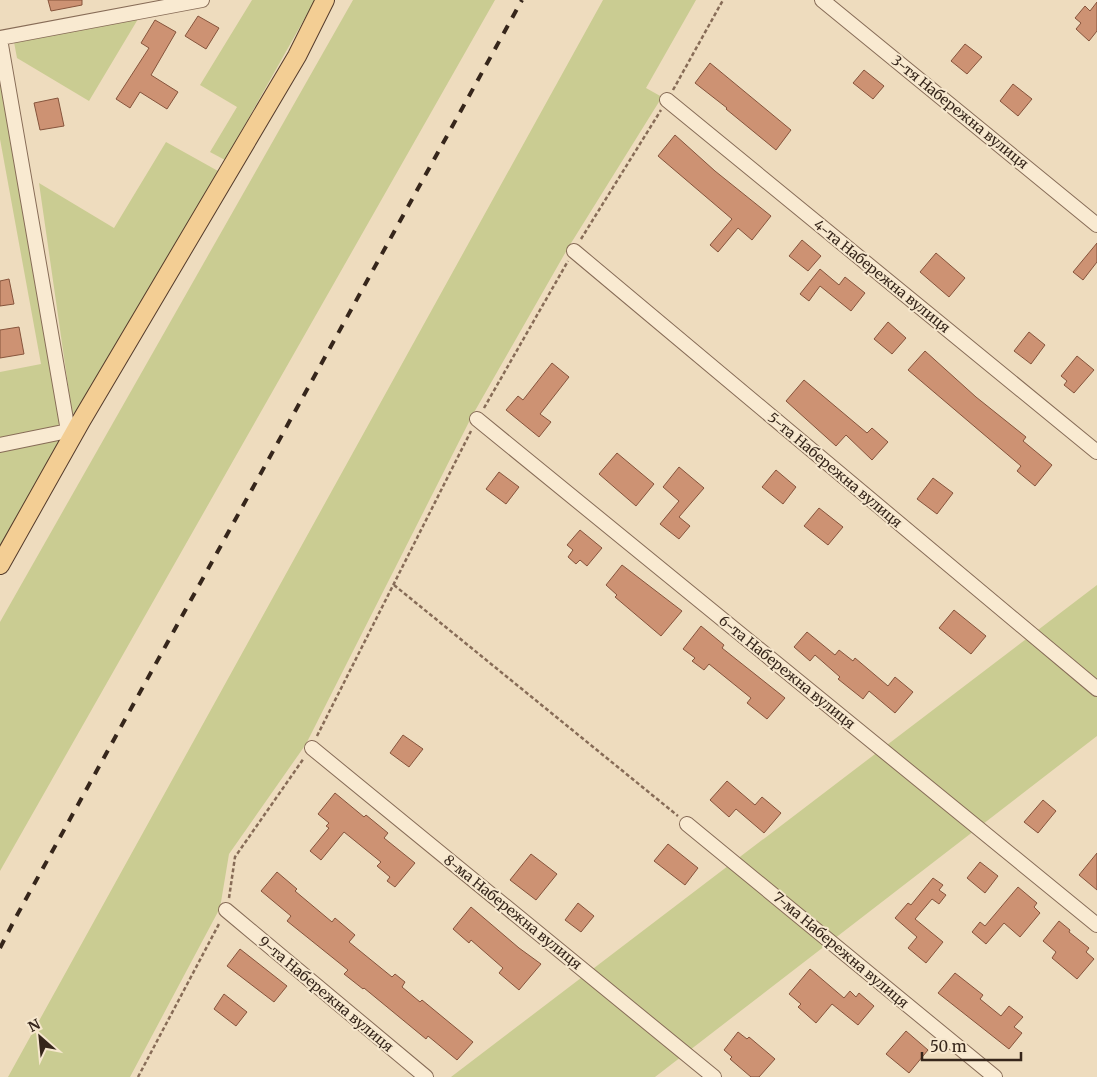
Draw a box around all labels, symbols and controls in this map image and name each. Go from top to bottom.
street label: 3-тя Набережна вулиця [888,51,1032,173]
street label: 4-та Набережна вулиця [810,215,954,337]
street label: 5-та Набережна вулиця [764,408,906,532]
street label: 6-та Набережна вулиця [715,611,859,733]
street label: 8-ма Набережна вулиця [440,851,586,973]
street label: 7-ма Набережна вулиця [770,888,912,1012]
street label: 9-та Набережна вулиця [255,932,397,1056]
north arrow [15,1012,65,1062]
text: N [25,1015,43,1036]
scale bar [922,1030,1021,1062]
text: 50 m [930,1037,967,1056]

